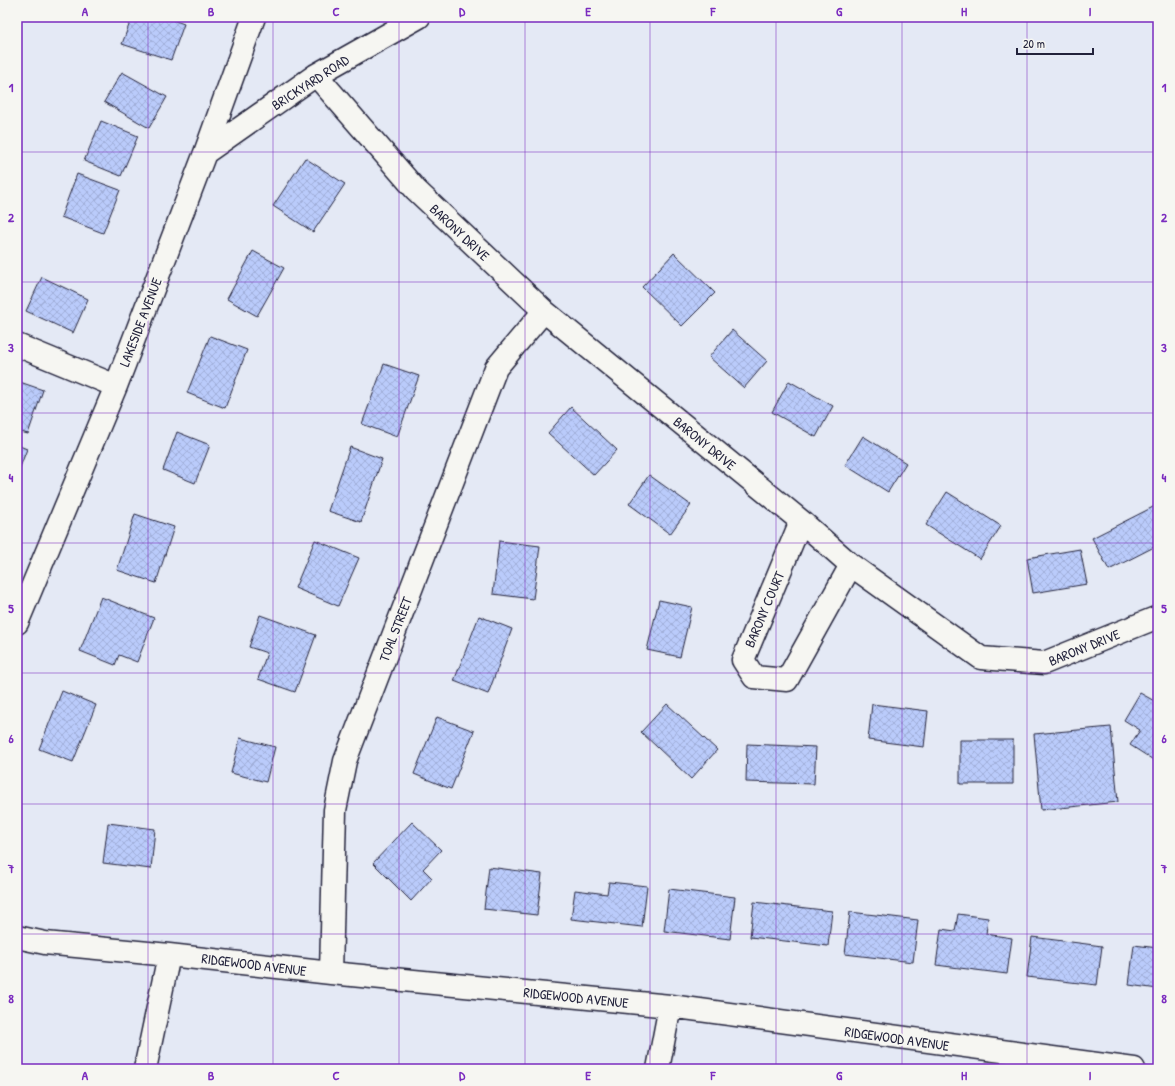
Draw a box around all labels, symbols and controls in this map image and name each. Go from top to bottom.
text: A [82,2,89,20]
text: B [208,2,215,20]
text: C [332,2,340,20]
text: D [459,2,466,20]
text: E [585,2,591,20]
text: F [710,2,717,20]
text: G [836,2,843,20]
text: H [961,2,967,20]
text: I [1088,2,1092,20]
scale bar [1017,30,1093,56]
text: 20 m [1023,35,1045,52]
street label: BRICKYARD ROAD [268,50,353,114]
text: 1 [9,78,14,96]
text: 1 [1162,78,1167,96]
street label: BARONY DRIVE [426,199,494,265]
text: 2 [8,208,15,226]
text: 2 [1161,208,1168,226]
street label: LAKESIDE AVENUE [114,275,166,369]
text: 3 [8,338,14,356]
text: 3 [1161,338,1167,356]
street label: BARONY DRIVE [670,412,740,474]
text: 4 [9,468,14,486]
text: 4 [1162,468,1167,486]
street label: BARONY COURT [739,568,789,650]
street label: TOAL STREET [374,594,416,664]
text: 5 [8,599,14,617]
text: 5 [1161,599,1167,617]
street label: BARONY DRIVE [1046,624,1122,670]
text: 6 [8,729,14,747]
text: 6 [1161,729,1167,747]
text: 7 [7,859,15,877]
text: 7 [1160,859,1168,877]
street label: RIDGEWOOD AVENUE [200,948,308,980]
street label: RIDGEWOOD AVENUE [523,982,629,1012]
text: 8 [8,989,14,1007]
text: 8 [1161,989,1167,1007]
street label: RIDGEWOOD AVENUE [843,1021,951,1055]
text: A [82,1066,89,1084]
text: B [208,1066,215,1084]
text: C [332,1066,340,1084]
text: D [459,1066,466,1084]
text: E [585,1066,591,1084]
text: F [710,1066,717,1084]
text: G [836,1066,843,1084]
text: H [961,1066,967,1084]
text: I [1088,1066,1092,1084]

